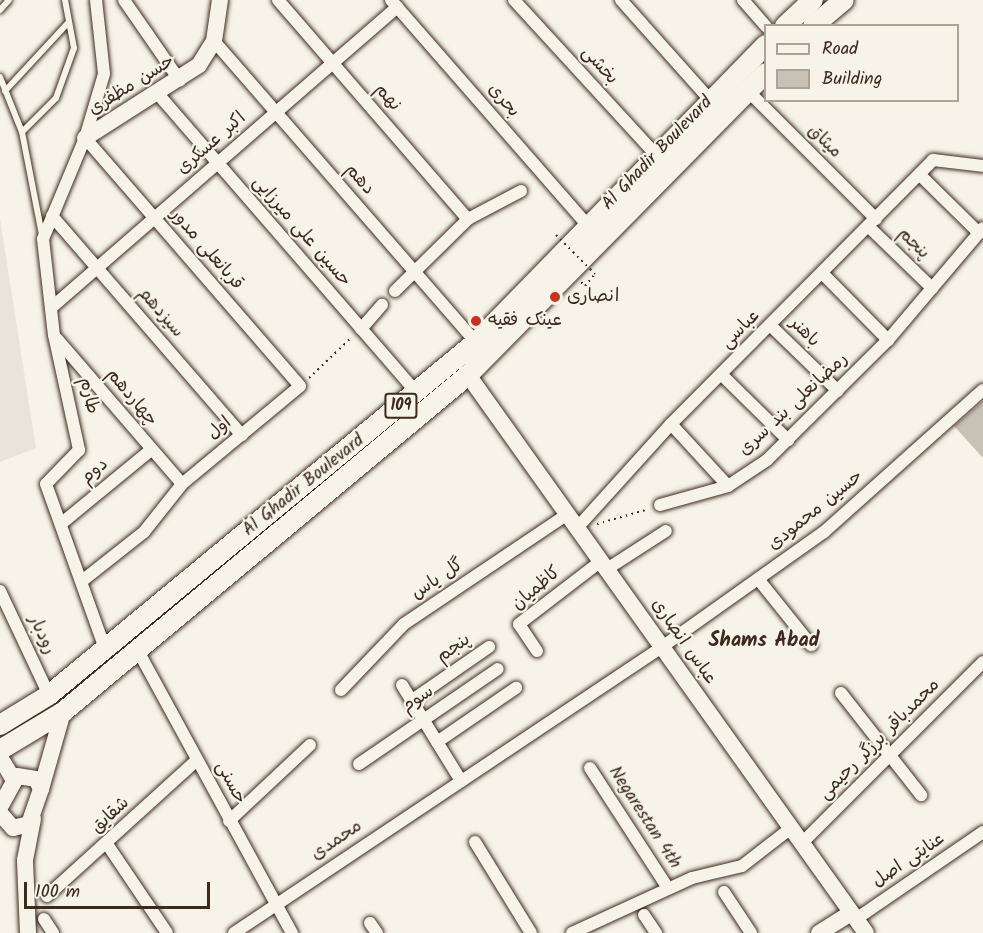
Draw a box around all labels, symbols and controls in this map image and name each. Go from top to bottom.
legend [764,24,959,102]
text: Road [822,35,858,64]
street label: بخشی [576,42,622,90]
street label: حسن مظفری [85,51,179,121]
text: Building [822,65,882,94]
street label: نهم [369,80,405,116]
street label: بحری [482,80,524,122]
street label: Al Ghadir Boulevard [598,93,718,215]
street label: اکبر عسکری [173,108,251,180]
street label: میثاق [802,120,846,164]
street label: دهم [340,160,378,200]
street label: حسین علی میرزایی [247,172,355,292]
street label: قربانعلی مدور [165,205,247,295]
street label: پنجم [892,224,934,264]
street label: سیزدهم [132,283,188,343]
place label: انصاری [567,286,619,308]
marker: انصاری [548,290,562,304]
street label: عباسی [717,306,765,354]
place label: عینک فقیه [488,310,562,332]
street label: باهنر [784,313,824,353]
marker: عینک فقیه [469,314,483,328]
street label: رمضانعلی بند سری [735,349,853,461]
street label: چهاردهم [101,365,161,431]
street label: طارم [73,376,103,416]
road number: 109 [383,393,419,419]
street label: اول [204,413,236,445]
street label: Al Ghadir Boulevard [239,430,369,542]
street label: دوم [77,454,113,490]
street label: حسین محمودی [764,466,868,556]
street label: گل یاس [408,555,468,605]
street label: کاظمیان [508,562,566,616]
street label: عباس انصاری [646,595,720,689]
street label: رودبار [22,612,60,658]
district label: Shams Abad [709,629,819,653]
street label: پنجم [433,630,475,668]
street label: محمدباقر برزگر رحیمی [815,675,945,805]
street label: سوم [398,681,438,719]
street label: حسنی [210,758,250,808]
street label: Negarestan 4th [603,763,685,873]
street label: شقایق [87,793,135,839]
street label: محمدی [307,816,367,866]
street label: عنایتی اصل [869,829,949,893]
scale bar [27,870,213,908]
text: 100 m [35,878,80,907]

